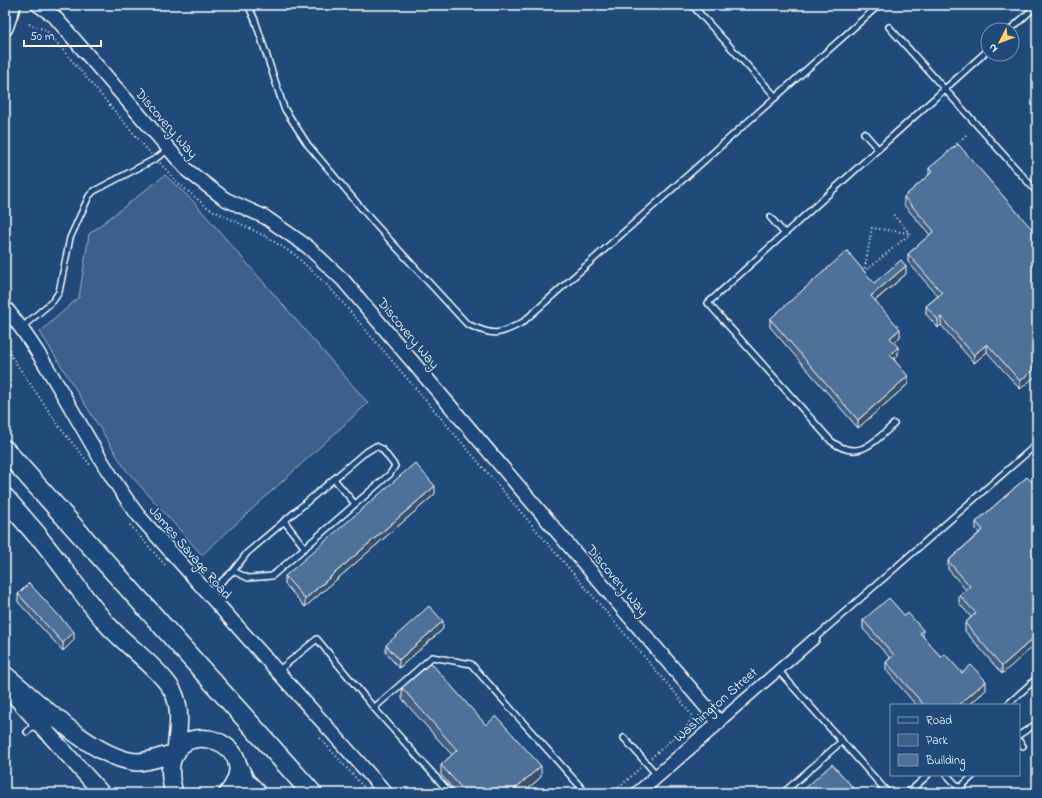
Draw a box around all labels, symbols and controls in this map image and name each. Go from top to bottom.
scale bar [24,22,101,48]
north arrow [980,22,1020,62]
text: 50 m [30,28,54,46]
text: N [985,40,1002,56]
street label: Discovery Way [128,83,203,165]
street label: Discovery Way [370,293,444,375]
street label: James Savage Road [142,501,237,605]
street label: Discovery Way [579,540,653,622]
street label: Washington Street [669,662,764,748]
legend [890,704,1020,776]
text: Road [926,712,952,730]
text: Park [926,732,948,750]
text: Building [925,752,965,771]

